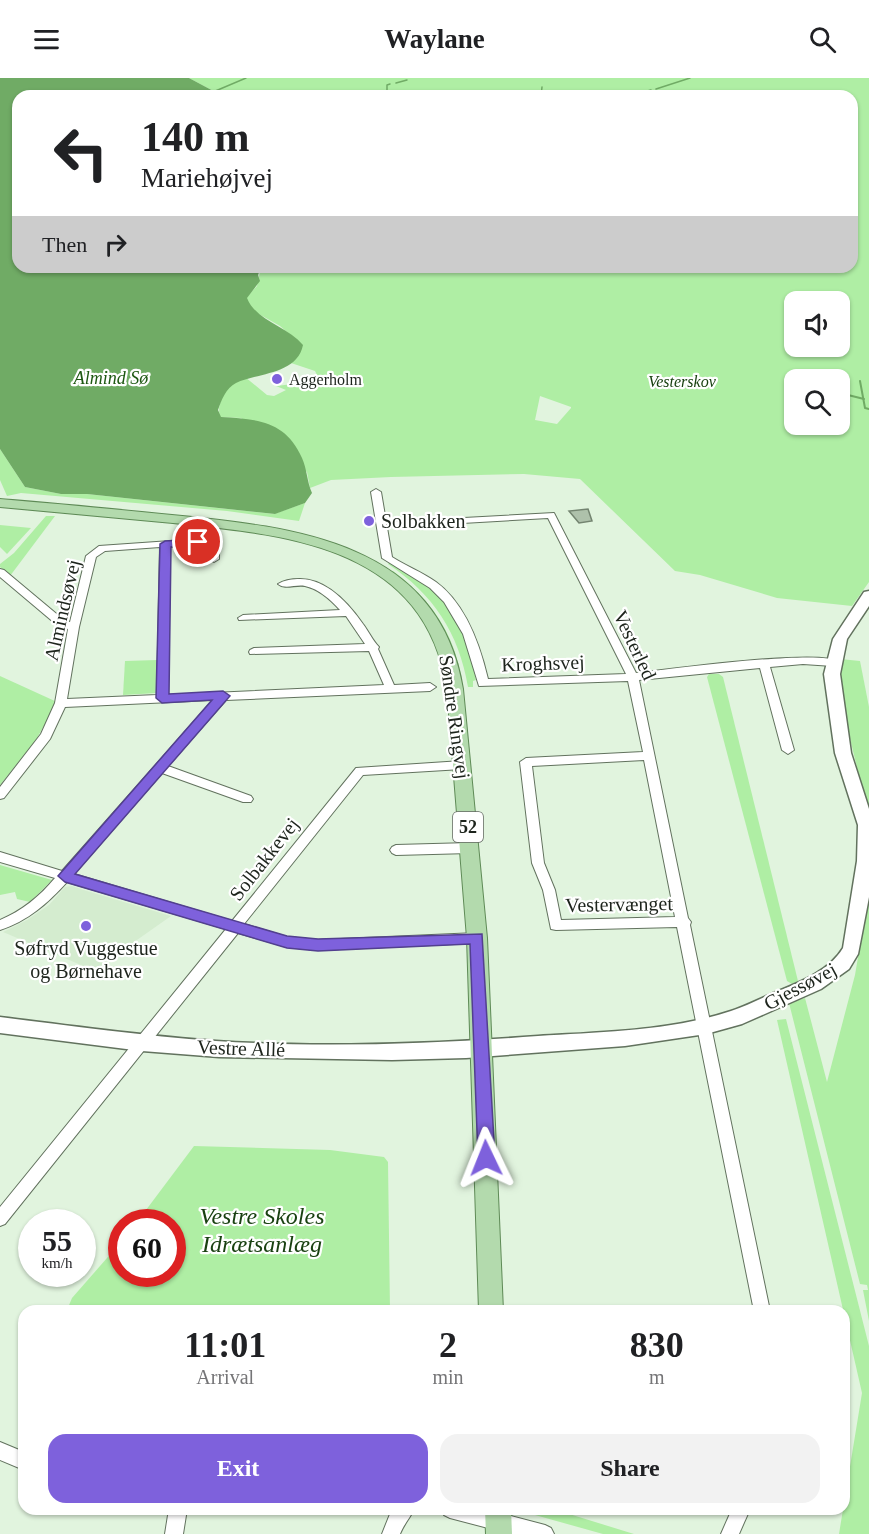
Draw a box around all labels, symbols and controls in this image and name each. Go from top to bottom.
icon: menu [30,23,63,56]
icon: search [806,23,839,56]
text: Waylane [384,24,485,54]
icon: left [42,114,120,192]
text: 140 m [141,114,250,160]
text: Mariehøjvej [141,163,273,193]
icon: right [99,228,132,261]
text: Then [42,232,87,257]
map controls [784,291,850,435]
button: sound [784,291,850,357]
water label: Almind Sø [73,368,149,388]
button: search [784,369,850,435]
place label: Aggerholm [289,371,362,389]
marker: Aggerholm [270,372,284,386]
park label: Vesterskov [648,373,717,390]
place label: Solbakken [381,510,465,532]
marker: Solbakken [362,514,376,528]
pin [172,516,223,567]
icon: arrive [181,525,214,558]
street label: Almindsøvej [40,557,85,663]
street label: Vesterled [609,607,661,683]
street label: Kroghsvej [501,651,585,676]
street label: Søndre Ringvej [434,654,475,781]
road number: 52 [453,812,483,842]
street label: Solbakkevej [225,813,304,905]
street label: Vestervænget [565,892,674,917]
marker: Søfryd Vuggestue og Børnehave [79,919,93,933]
place label: Søfryd Vuggestue og Børnehave [14,937,158,983]
street label: Gjessøvej [760,958,840,1015]
street label: Vestre Allé [196,1035,286,1061]
position arrow [454,1126,518,1190]
park label: Vestre Skoles Idrætsanlæg [199,1203,325,1257]
speed limit sign: 60 [108,1209,186,1287]
text: 55 [42,1224,72,1257]
text: km/h [42,1255,72,1271]
text: 11:01 [184,1325,266,1365]
text: 2 [439,1325,457,1365]
text: 830 [630,1325,684,1365]
text: Arrival [196,1366,254,1388]
text: min [432,1366,464,1388]
text: m [649,1366,665,1388]
button: Exit [48,1434,428,1503]
button: Share [440,1434,820,1503]

